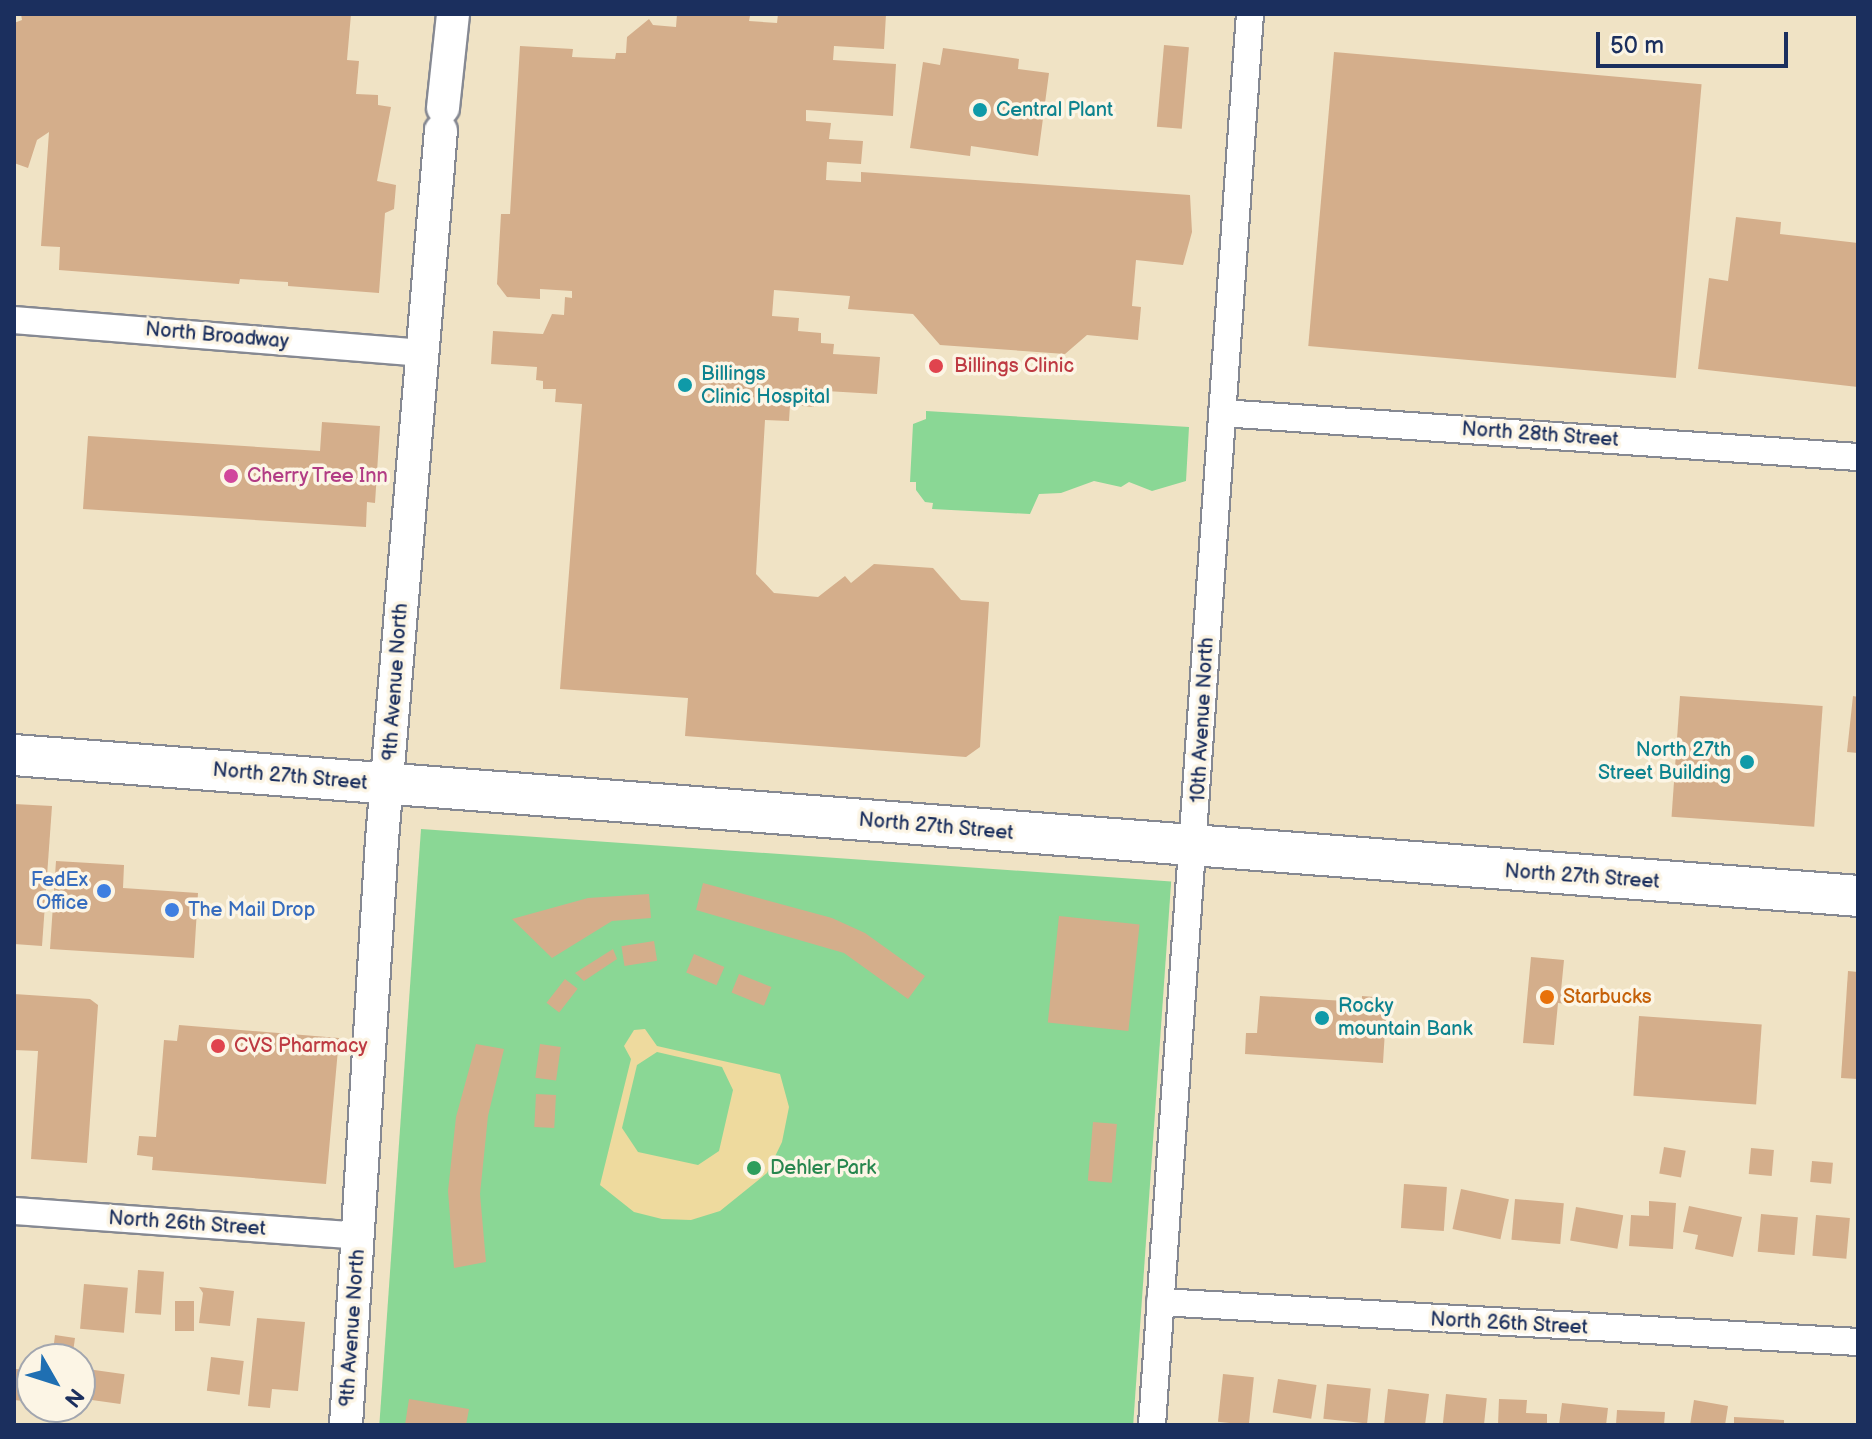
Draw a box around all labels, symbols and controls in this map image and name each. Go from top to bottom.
scale bar [1600,16,1792,66]
text: 50 m [1610,31,1664,60]
place label: Central Plant [996,98,1113,122]
marker: Central Plant [971,101,989,119]
street label: North Broadway [144,318,290,354]
place label: Billings Clinic [954,354,1074,378]
marker: Billings Clinic [925,355,947,377]
place label: Billings Clinic Hospital [701,362,830,409]
marker: Billings Clinic Hospital [676,376,694,394]
street label: North 28th Street [1461,418,1619,452]
place label: Cherry Tree Inn [247,464,390,488]
marker: Cherry Tree Inn [222,467,240,485]
street label: 9th Avenue North [379,602,413,762]
street label: 10th Avenue North [1187,637,1219,803]
place label: North 27th Street Building [1598,738,1731,785]
marker: North 27th Street Building [1738,753,1756,771]
street label: North 27th Street [211,758,369,796]
street label: North 27th Street [857,808,1015,846]
street label: North 27th Street [1504,860,1660,894]
place label: FedEx Office [31,868,88,915]
marker: FedEx Office [95,882,113,900]
place label: The Mail Drop [188,898,315,922]
marker: The Mail Drop [163,901,181,919]
place label: Starbucks [1563,985,1652,1009]
marker: Starbucks [1538,988,1556,1006]
place label: Rocky mountain Bank [1338,994,1472,1041]
marker: Rocky mountain Bank [1313,1009,1331,1027]
place label: CVS Pharmacy [234,1034,368,1058]
marker: CVS Pharmacy [209,1037,227,1055]
place label: Dehler Park [770,1156,876,1180]
marker: Dehler Park [745,1159,763,1177]
street label: North 26th Street [107,1207,267,1241]
street label: 9th Avenue North [336,1248,370,1408]
street label: North 26th Street [1429,1308,1589,1340]
north arrow [16,1343,96,1423]
text: N [58,1382,89,1412]

